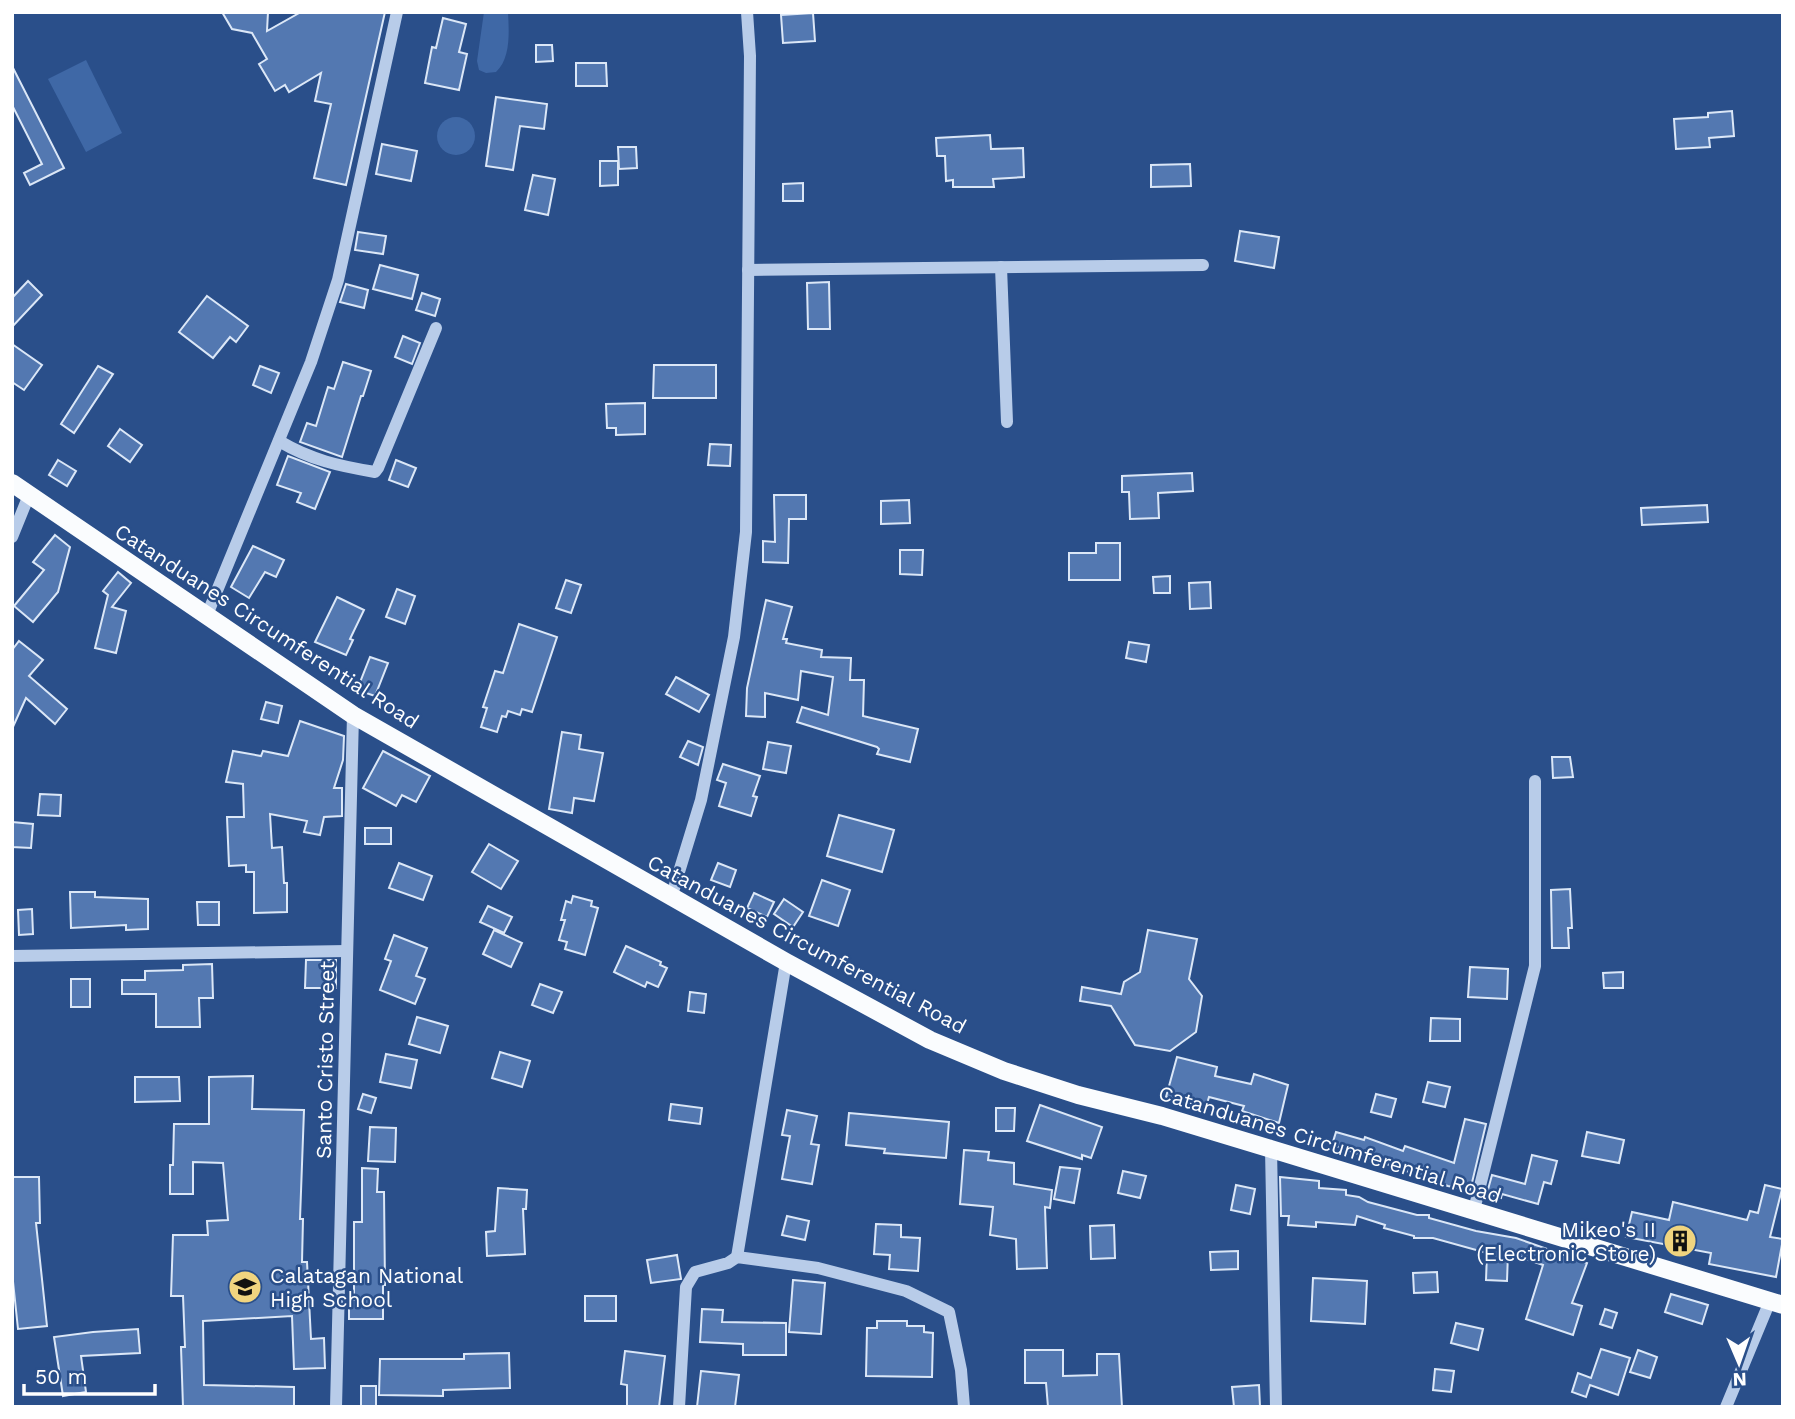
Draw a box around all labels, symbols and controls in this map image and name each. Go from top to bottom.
street label: Catanduanes Circumferential Road [110,518,424,734]
street label: Catanduanes Circumferential Road [643,849,971,1039]
street label: Santo Cristo Street [311,961,339,1159]
street label: Catanduanes Circumferential Road [1155,1080,1505,1208]
place label: Mikeo's II (Electronic Store) [1476,1217,1656,1266]
building icon: Mikeo's II (Electronic Store) [1661,1222,1699,1260]
place label: Calatagan National High School [270,1263,464,1312]
school or university icon: Calatagan National High School [226,1268,264,1306]
north arrow [1704,1328,1774,1398]
scale bar [24,1352,156,1396]
text: 50 m [35,1364,87,1389]
text: N [1732,1368,1747,1391]

